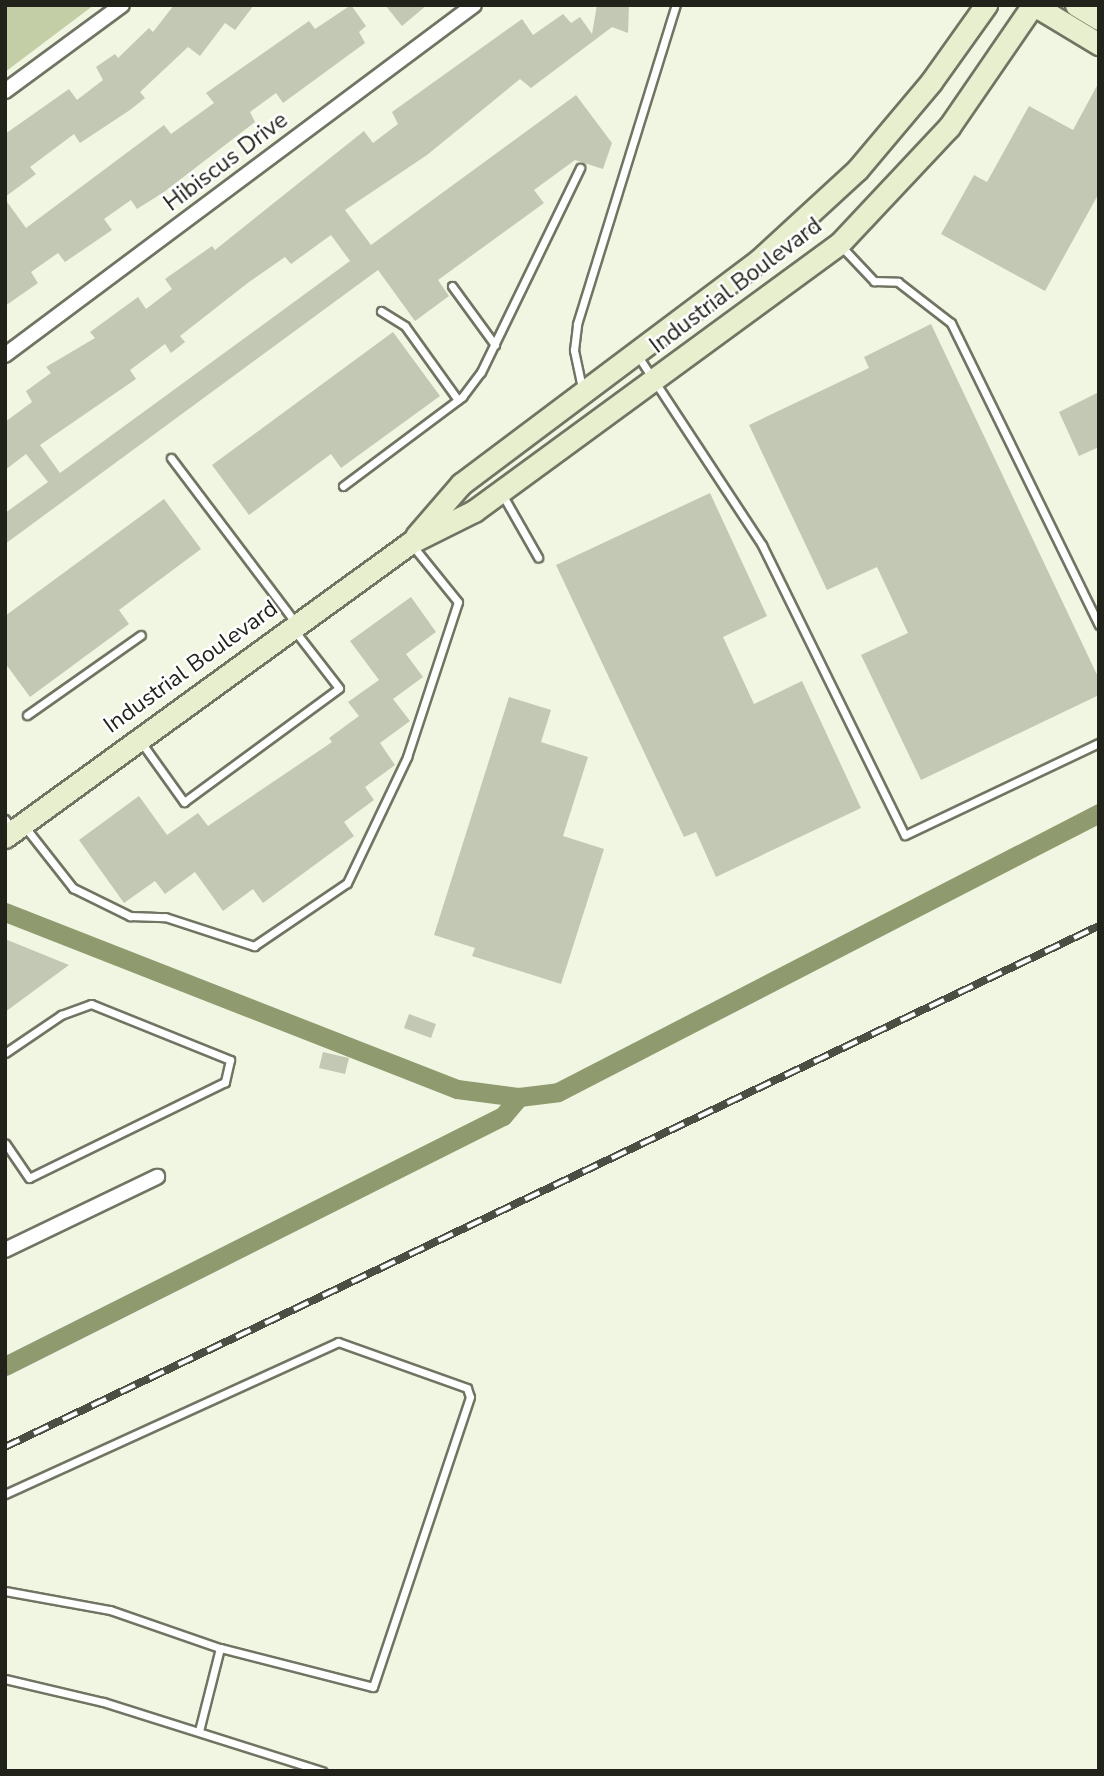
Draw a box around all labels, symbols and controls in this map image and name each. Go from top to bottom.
street label: Hibiscus Drive [159,107,293,217]
street label: Industrial Boulevard [645,212,827,360]
street label: Industrial Boulevard [99,595,283,739]

